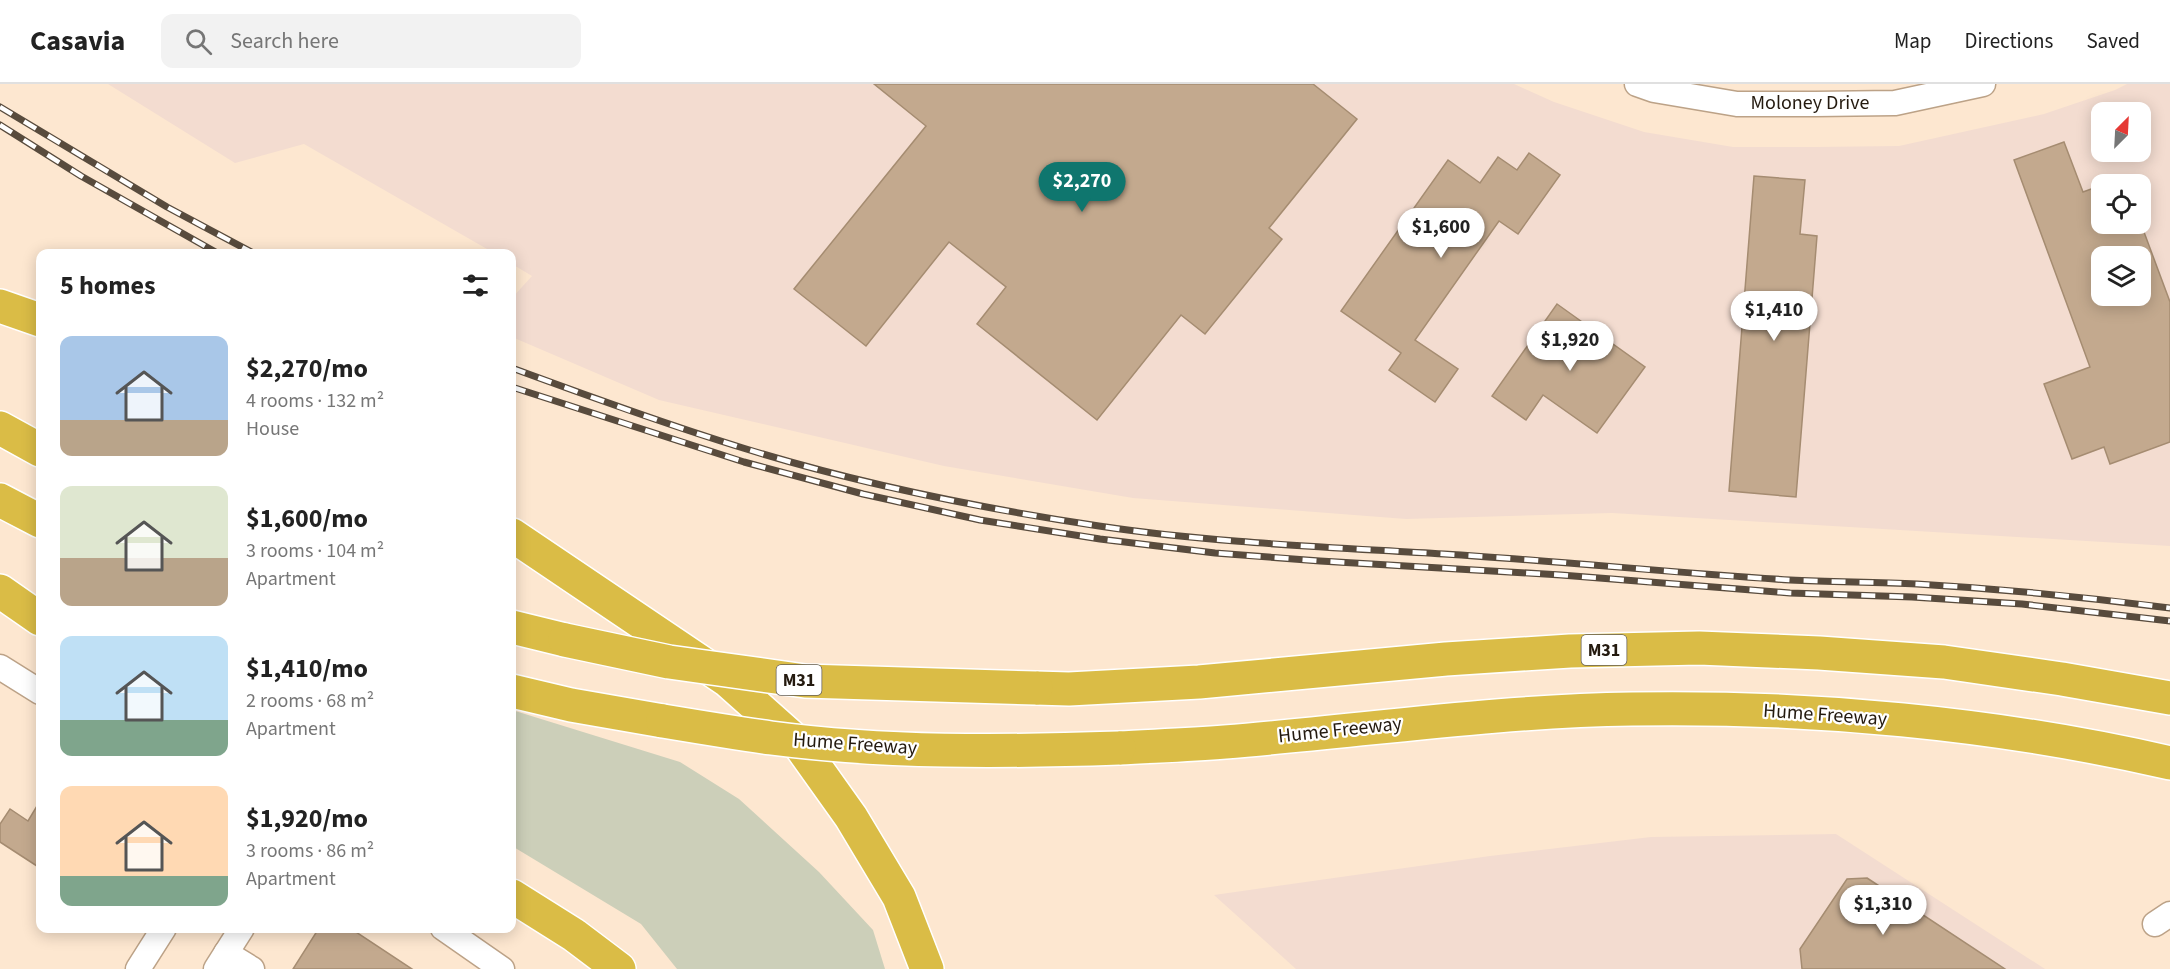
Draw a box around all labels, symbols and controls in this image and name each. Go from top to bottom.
search box [161,14,581,68]
text: Casavia [30,21,125,61]
icon: search [182,25,215,58]
text: Search here [230,25,339,57]
text: Map [1894,26,1932,56]
text: Directions [1965,26,2053,56]
text: Saved [2086,26,2140,56]
street label: Moloney Drive [1751,89,1870,117]
north arrow [2091,102,2151,162]
map controls [2091,102,2151,306]
pin: $2,270 [1033,162,1131,213]
text: $2,270 [1053,167,1111,195]
button: locate [2091,174,2151,234]
pin: $1,600 [1392,208,1490,259]
text: $1,600 [1412,213,1470,241]
button: layers [2091,246,2151,306]
text: 5 homes [60,267,155,304]
icon: filters [459,269,492,302]
pin: $1,410 [1725,291,1823,342]
text: $1,410 [1745,296,1803,324]
pin: $1,920 [1521,321,1619,372]
text: $1,920 [1541,326,1599,354]
text: $2,270/mo [246,350,368,387]
icon: home [108,360,180,432]
text: 4 rooms · 132 m² [246,387,384,415]
text: House [246,415,299,443]
text: $1,600/mo [246,500,368,537]
icon: home [108,510,180,582]
text: 3 rooms · 104 m² [246,537,384,565]
text: Apartment [246,565,336,593]
road number: M31 [1582,635,1626,665]
text: $1,410/mo [246,650,368,687]
icon: home [108,660,180,732]
road number: M31 [776,665,822,695]
text: 2 rooms · 68 m² [246,687,374,715]
street label: Hume Freeway [1762,697,1889,733]
street label: Hume Freeway [1277,710,1404,750]
text: Apartment [246,715,336,743]
street label: Hume Freeway [792,726,919,762]
text: $1,920/mo [246,800,368,837]
icon: home [108,810,180,882]
text: 3 rooms · 86 m² [246,837,374,865]
text: Apartment [246,865,336,893]
pin: $1,310 [1834,885,1932,936]
text: $1,310 [1854,890,1912,918]

